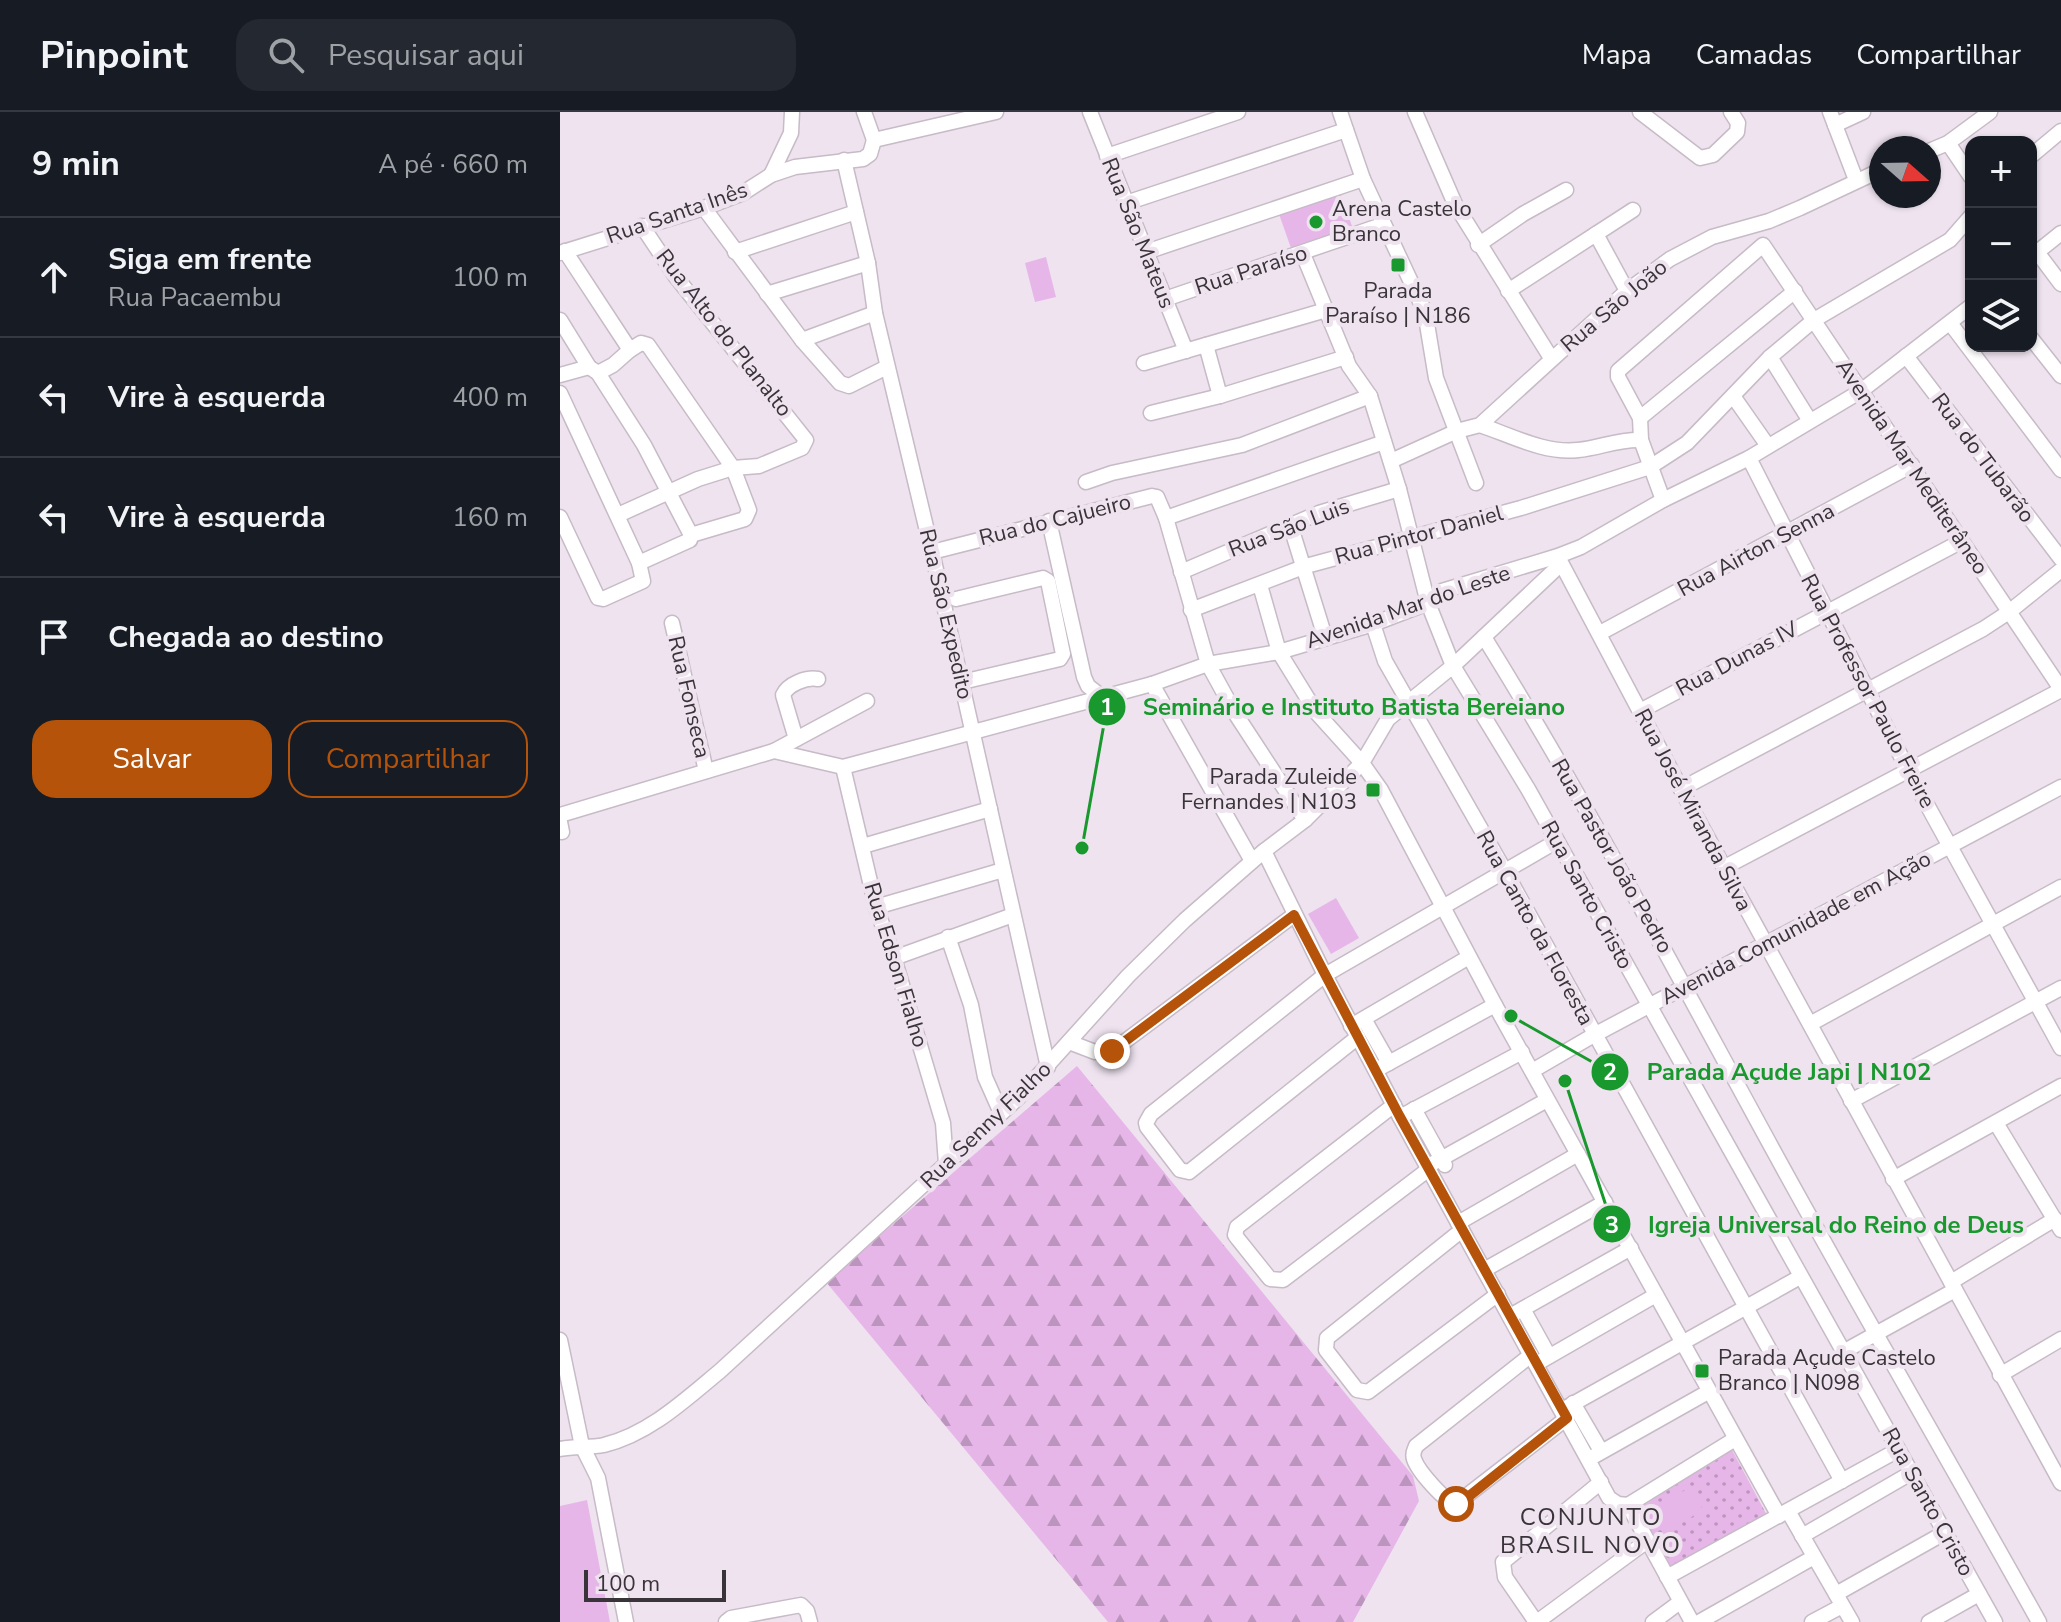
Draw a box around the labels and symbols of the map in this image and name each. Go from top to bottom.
north arrow [1869,136,1941,208]
street label: Rua São Mateus [1094,153,1182,313]
street label: Rua Santa Inês [602,175,752,251]
place label: Arena Castelo Branco [1332,194,1472,249]
marker: Arena Castelo Branco [1307,213,1325,231]
street label: Rua Paraíso [1191,238,1311,302]
street label: Rua Alto do Planalto [649,243,799,423]
street label: Rua São João [1554,253,1674,359]
marker: Parada Paraíso | N186 [1389,256,1407,274]
place label: Parada Paraíso | N186 [1325,276,1471,331]
street label: Avenida Mar Mediterâneo [1829,353,1995,581]
street label: Rua do Tubarão [1924,387,2042,529]
street label: Rua do Cajueiro [976,487,1134,553]
street label: Rua São Luis [1224,491,1354,565]
street label: Rua Airton Senna [1672,496,1840,604]
street label: Rua Pintor Daniel [1332,498,1507,572]
street label: Rua São Expedito [912,526,980,702]
street label: Avenida Mar do Leste [1302,558,1514,656]
street label: Rua Professor Paulo Freire [1793,569,1943,813]
street label: Rua Dunas IV [1671,614,1804,704]
street label: Rua Fonseca [660,633,718,761]
callout: Seminário e Instituto Batista Bereiano [1087,683,1581,731]
text: 1 [1100,691,1114,723]
text: Seminário e Instituto Batista Bereiano [1143,691,1565,723]
street label: Rua José Miranda Silva [1627,703,1759,917]
street label: Rua Pastor João Pedro [1544,753,1680,959]
place label: Parada Zuleide Fernandes | N103 [1181,762,1357,817]
marker: Parada Zuleide Fernandes | N103 [1364,781,1382,799]
street label: Rua Santo Cristo [1534,815,1640,975]
street label: Rua Canto da Floresta [1469,825,1601,1031]
street label: Avenida Comunidade em Ação [1656,844,1936,1012]
street label: Rua Edson Fialho [857,879,935,1051]
route end [1094,1033,1130,1069]
callout: Parada Açude Japi | N102 [1590,1048,1947,1096]
street label: Rua Senny Fialho [914,1055,1058,1195]
text: 2 [1603,1056,1617,1088]
text: Parada Açude Japi | N102 [1647,1056,1931,1088]
callout: Igreja Universal do Reino de Deus [1592,1200,2040,1248]
text: 3 [1605,1209,1619,1241]
text: Igreja Universal do Reino de Deus [1648,1209,2024,1241]
place label: Parada Açude Castelo Branco | N098 [1718,1343,1936,1398]
marker: Parada Açude Castelo Branco | N098 [1693,1362,1711,1380]
street label: Rua Santo Cristo [1875,1422,1981,1582]
route start [1438,1486,1474,1522]
district label: CONJUNTO BRASIL NOVO [1500,1501,1682,1561]
scale bar [584,1566,726,1602]

